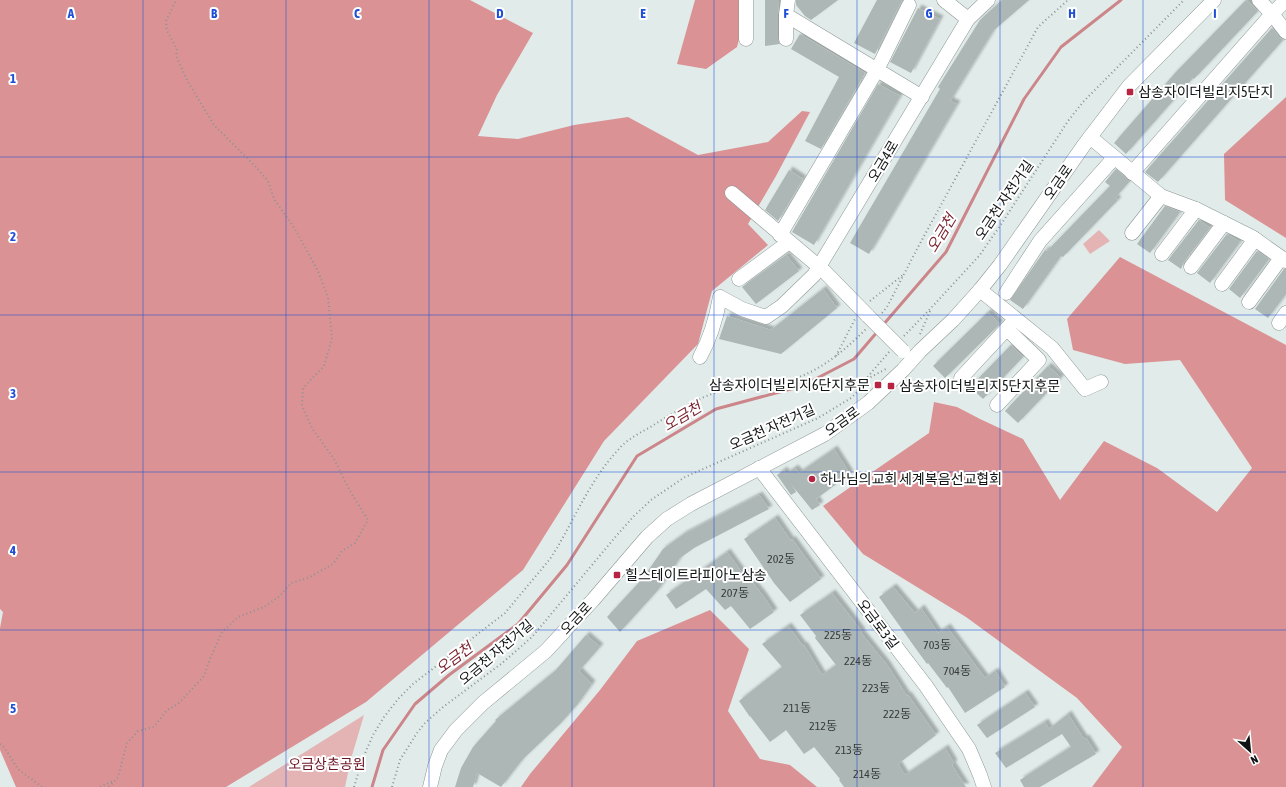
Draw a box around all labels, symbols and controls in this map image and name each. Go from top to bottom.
text: A [67,6,75,21]
text: B [211,6,218,21]
text: C [354,6,360,21]
text: D [496,6,504,21]
text: E [640,6,646,21]
text: F [783,6,789,21]
text: G [926,6,933,21]
text: H [1068,6,1076,21]
text: I [1213,6,1217,21]
text: 1 [10,71,16,86]
place label: 삼송자이더빌리지5단지 [1138,84,1273,100]
marker: 삼송자이더빌리지5단지 [1125,87,1135,97]
street label: 오금4로 [864,137,902,185]
street label: 오금천 자전거길 [972,157,1036,243]
street label: 오금로 [1040,161,1076,202]
water label: 오금천 [923,209,960,255]
text: 2 [10,229,16,244]
place label: 삼송자이더빌리지6단지후문 [709,377,870,393]
place label: 삼송자이더빌리지5단지후문 [899,378,1060,394]
marker: 삼송자이더빌리지6단지후문 [873,380,883,390]
marker: 삼송자이더빌리지5단지후문 [886,381,896,391]
text: 3 [10,386,16,401]
water label: 오금천 [660,397,706,434]
street label: 오금천 자전거길 [727,401,817,453]
street label: 오금로 [822,403,862,439]
place label: 하나님의교회 세계복음선교협회 [820,471,1002,487]
marker: 하나님의교회 세계복음선교협회 [807,474,817,484]
text: 4 [9,543,16,558]
house number: 202동 [767,552,795,566]
place label: 힐스테이트라피아노삼송 [625,567,767,583]
marker: 힐스테이트라피아노삼송 [612,570,622,580]
house number: 207동 [721,586,749,600]
street label: 오금로3길 [854,596,902,652]
street label: 오금로 [557,598,595,638]
street label: 오금천 자전거길 [455,616,537,688]
house number: 225동 [824,628,852,642]
water label: 오금천 [432,638,476,678]
house number: 703동 [923,638,951,652]
house number: 224동 [844,654,872,668]
house number: 704동 [943,664,971,678]
house number: 223동 [862,681,890,695]
text: 5 [10,701,16,716]
house number: 211동 [783,701,811,715]
house number: 222동 [883,707,911,721]
house number: 212동 [809,719,837,733]
north arrow [1230,731,1270,771]
house number: 213동 [835,743,863,757]
text: N [1249,753,1260,767]
park label: 오금상촌공원 [288,756,366,772]
house number: 214동 [853,767,881,781]

